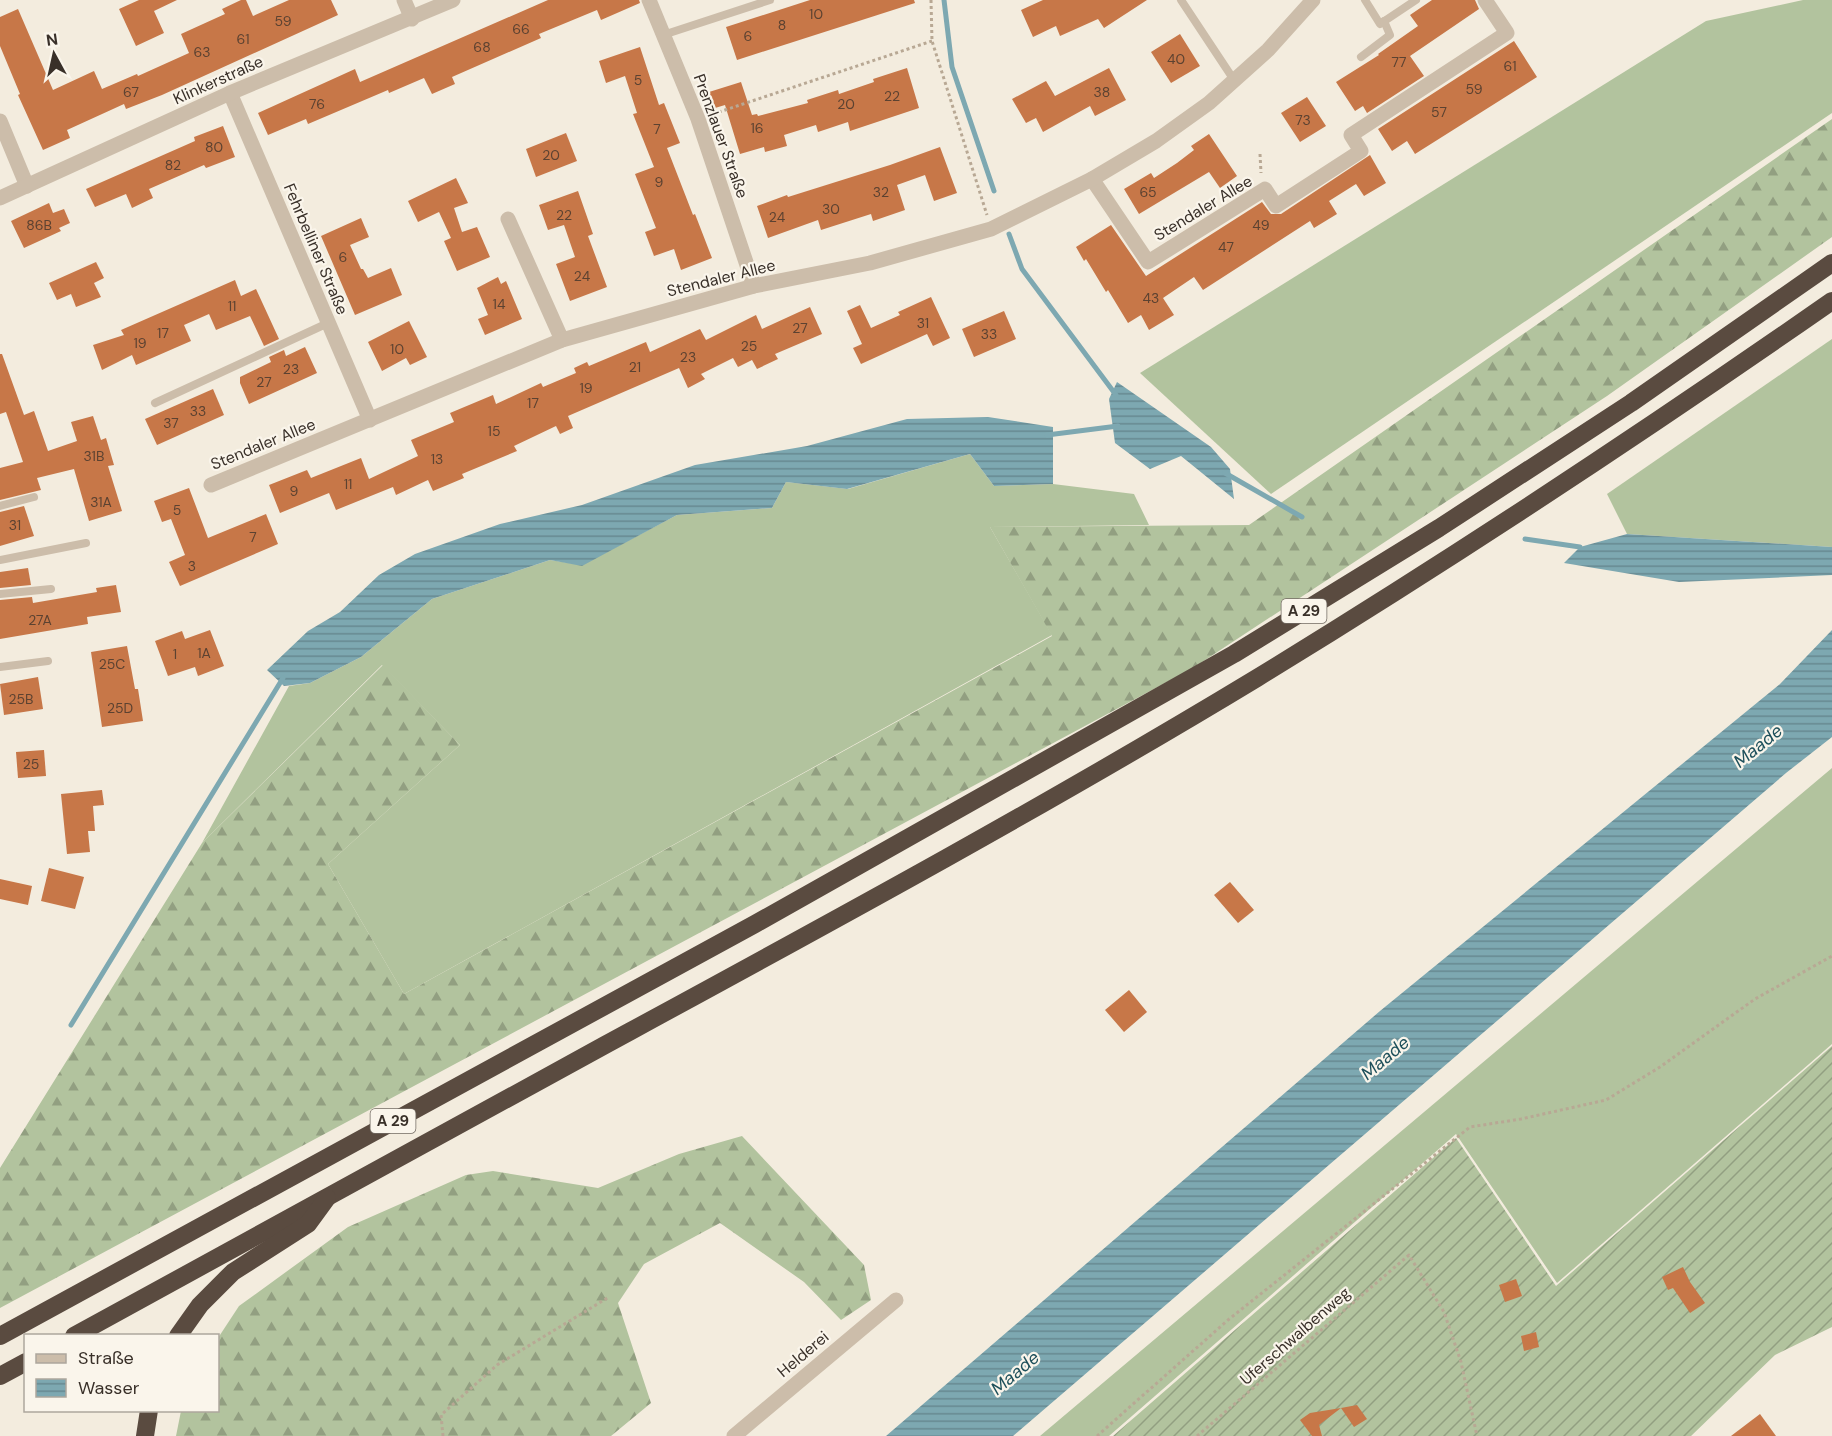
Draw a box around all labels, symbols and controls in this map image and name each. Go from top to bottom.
house number: 10 [809,5,823,23]
house number: 59 [275,12,292,30]
house number: 8 [778,16,786,34]
house number: 66 [512,20,530,38]
north arrow [24,24,84,84]
house number: 6 [744,27,752,45]
text: N [45,28,59,51]
house number: 61 [236,30,250,48]
house number: 68 [473,38,491,56]
house number: 63 [193,43,211,61]
house number: 40 [1167,50,1185,68]
street label: Klinkerstraße [170,51,266,109]
house number: 77 [1392,53,1406,71]
house number: 61 [1503,57,1517,75]
house number: 5 [634,71,642,89]
street label: Prenzlauer Straße [689,71,753,201]
house number: 59 [1466,80,1483,98]
house number: 67 [123,83,139,101]
house number: 38 [1094,83,1110,101]
house number: 22 [884,87,900,105]
house number: 76 [309,95,325,113]
house number: 20 [837,95,855,113]
house number: 57 [1431,103,1447,121]
house number: 73 [1295,111,1311,129]
house number: 16 [750,119,764,137]
house number: 7 [653,120,661,138]
house number: 80 [205,138,223,156]
house number: 20 [542,146,560,164]
house number: 82 [165,156,181,174]
street label: Stendaler Allee [1150,170,1256,246]
house number: 9 [655,173,664,191]
street label: Fehrbelliner Straße [279,180,353,318]
house number: 32 [873,183,889,201]
house number: 65 [1139,183,1157,201]
house number: 30 [822,200,840,218]
house number: 22 [556,206,572,224]
house number: 24 [769,208,786,226]
house number: 86B [26,216,52,234]
house number: 49 [1252,216,1270,234]
house number: 47 [1218,238,1234,256]
house number: 6 [339,248,347,266]
street label: Stendaler Allee [665,254,777,302]
house number: 24 [574,267,591,285]
house number: 43 [1143,289,1159,307]
house number: 14 [493,295,506,313]
house number: 11 [228,297,236,315]
house number: 31 [917,314,929,332]
house number: 27 [792,319,808,337]
house number: 17 [157,324,169,342]
house number: 33 [981,325,997,343]
house number: 19 [133,334,147,352]
house number: 25 [741,337,757,355]
house number: 10 [390,340,404,358]
house number: 23 [680,348,696,366]
house number: 21 [629,358,641,376]
house number: 23 [283,360,299,378]
house number: 27 [256,373,272,391]
house number: 19 [579,379,593,397]
house number: 17 [527,394,539,412]
house number: 33 [190,402,206,420]
street label: Stendaler Allee [208,413,318,475]
house number: 37 [163,414,179,432]
house number: 15 [488,422,500,440]
house number: 31B [84,447,104,465]
house number: 13 [431,450,443,468]
house number: 11 [344,475,352,493]
house number: 9 [290,482,299,500]
house number: 31A [90,493,112,511]
house number: 5 [173,501,181,519]
house number: 31 [9,516,21,534]
house number: 7 [249,528,257,546]
house number: 3 [188,557,196,575]
road number: A 29 [1282,599,1326,623]
house number: 27A [28,611,52,629]
house number: 1A [197,644,211,662]
house number: 1 [173,645,177,663]
house number: 25C [99,655,125,673]
house number: 25B [8,690,34,708]
house number: 25D [107,699,133,717]
water label: Maade [1728,719,1788,773]
house number: 25 [23,755,39,773]
water label: Maade [1356,1031,1414,1085]
road number: A 29 [370,1109,416,1133]
street label: Uferschwalbenweg [1236,1282,1355,1390]
street label: Helderei [773,1326,833,1382]
legend [24,1334,219,1412]
text: Straße [78,1346,134,1370]
water label: Maade [986,1346,1044,1400]
text: Wasser [78,1376,140,1400]

